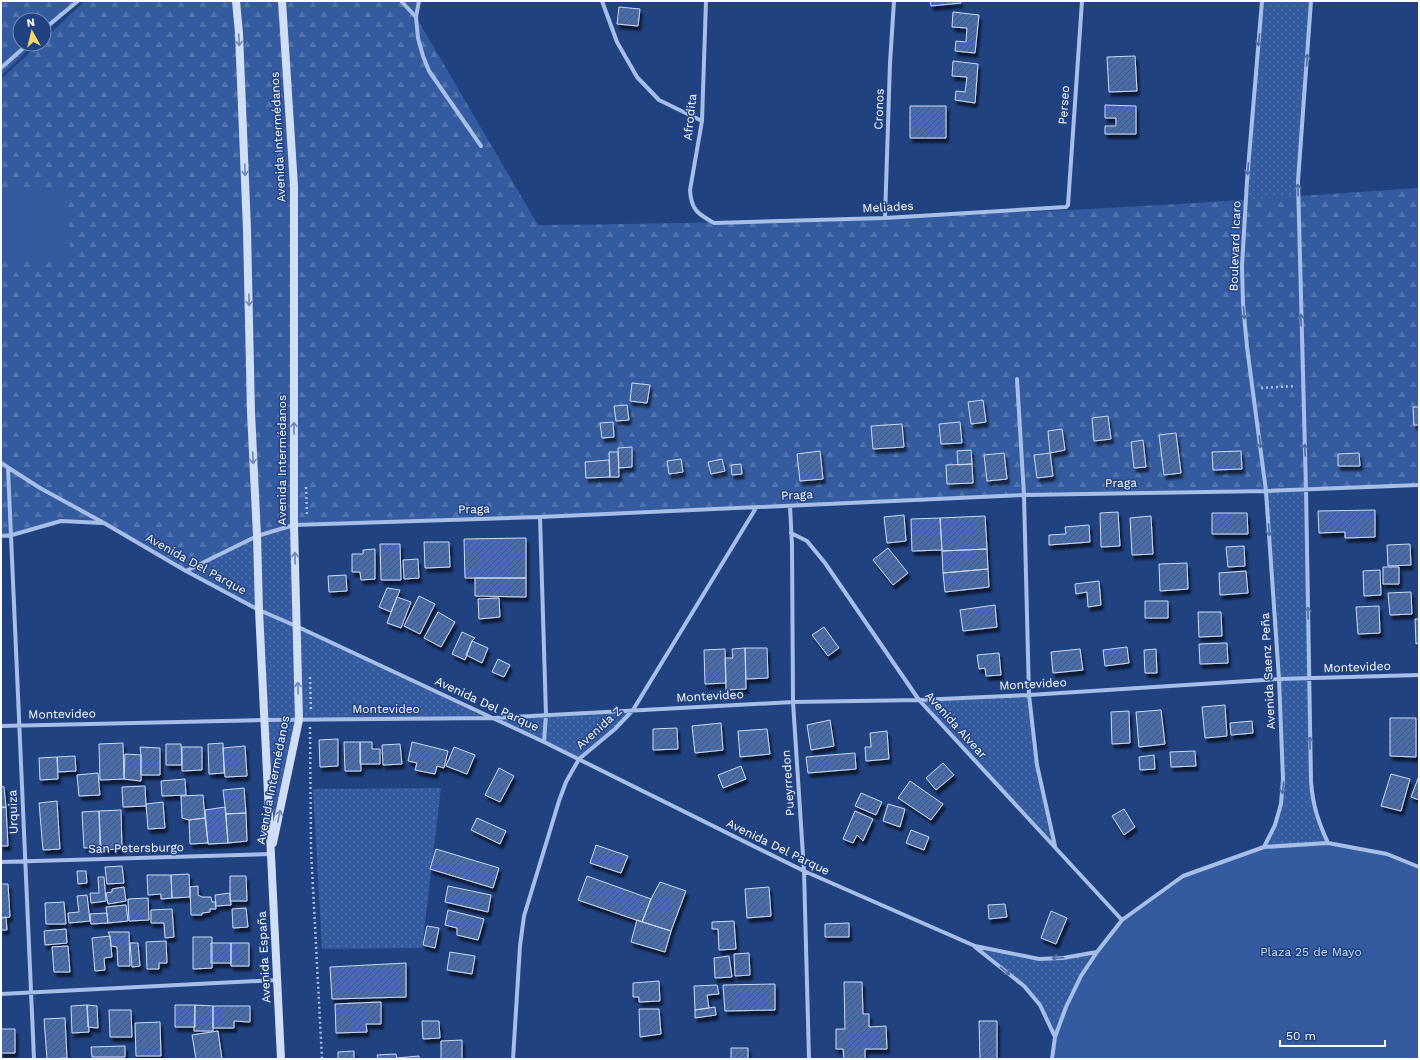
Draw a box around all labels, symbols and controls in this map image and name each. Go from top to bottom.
north arrow [12,12,52,52]
text: N [26,16,36,30]
one-way arrow [236,33,243,46]
one-way arrow [1255,33,1262,46]
one-way arrow [1303,54,1310,67]
street label: Avenida Intermédanos [268,71,288,203]
street label: Perseo [1056,85,1072,125]
street label: Cronos [871,88,887,130]
street label: Afrodita [681,93,699,141]
one-way arrow [1245,162,1252,175]
one-way arrow [241,163,249,176]
one-way arrow [1294,184,1302,197]
street label: Meliades [862,199,914,215]
street label: Boulevard Icaro [1226,200,1244,292]
one-way arrow [245,293,253,306]
one-way arrow [1240,306,1247,319]
one-way arrow [1298,314,1305,327]
street label: Avenida Intermédanos [275,395,289,525]
one-way arrow [290,422,298,435]
one-way arrow [1256,435,1264,448]
one-way arrow [1301,444,1309,457]
one-way arrow [249,451,257,464]
street label: Praga [1105,476,1137,490]
street label: Praga [781,487,814,503]
street label: Praga [458,501,490,517]
one-way arrow [1265,523,1272,536]
street label: Avenida Del Parque [143,530,249,598]
one-way arrow [291,552,299,565]
one-way arrow [1304,607,1311,620]
street label: Avenida Saenz Peña [1258,612,1278,730]
street label: Montevideo [1323,659,1391,675]
street label: Avenida Del Parque [433,674,541,734]
street label: Montevideo [999,675,1067,693]
one-way arrow [294,682,302,695]
street label: Montevideo [676,687,744,705]
street label: Avenida Alvear [922,689,990,761]
street label: Montevideo [352,702,420,716]
street label: Avenida Z [573,704,625,752]
street label: Montevideo [28,706,96,722]
street label: Avenida Intermédanos [254,714,292,846]
one-way arrow [1306,737,1314,750]
street label: Pueyrredon [779,749,797,817]
one-way arrow [1279,781,1286,794]
street label: Urquiza [5,789,21,834]
one-way arrow [275,810,283,823]
street label: Avenida Del Parque [724,816,832,878]
street label: San Petersburgo [88,840,184,856]
street label: Avenida España [255,911,273,1003]
park label: Plaza 25 de Mayo [1260,945,1362,959]
one-way arrow [1052,955,1065,962]
one-way arrow [999,966,1010,975]
scale bar [1280,1022,1385,1048]
text: 50 m [1286,1029,1316,1043]

